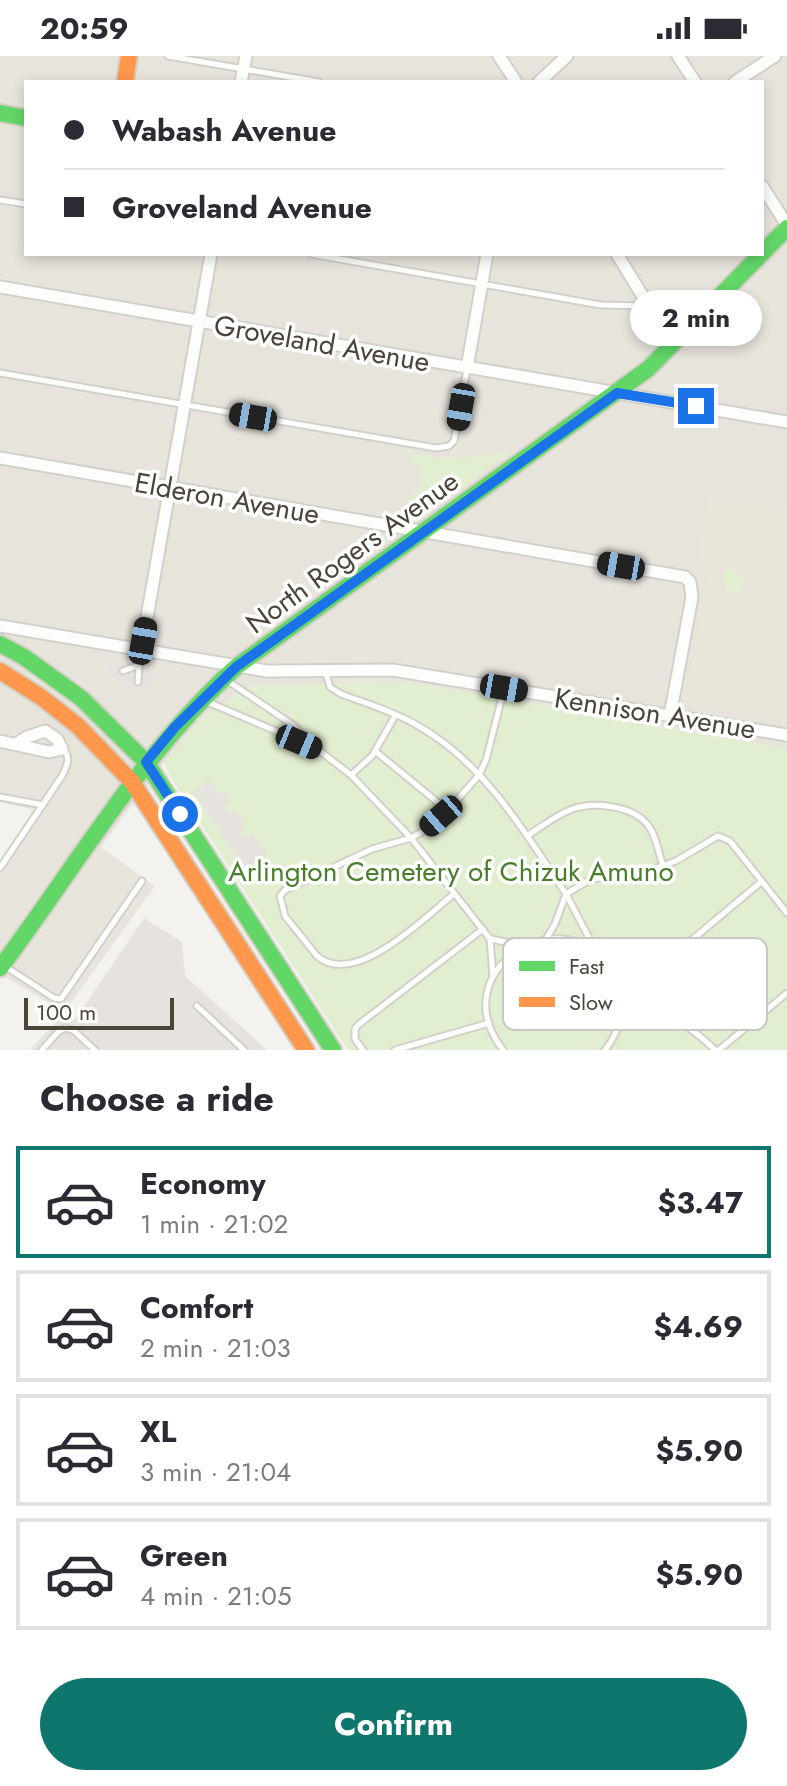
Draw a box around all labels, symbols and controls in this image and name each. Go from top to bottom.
text: 20:59 [40,7,129,50]
text: Wabash Avenue [112,109,336,152]
text: Groveland Avenue [112,186,372,229]
callout: 2 min [630,290,762,346]
text: 2 min [662,299,730,337]
street label: Groveland Avenue [211,304,433,383]
car [445,381,477,433]
route end [678,388,714,424]
car [227,401,279,433]
street label: North Rogers Avenue [237,461,467,644]
street label: Elderon Avenue [131,462,323,535]
car [595,550,647,582]
car [127,615,159,667]
car [478,672,530,704]
street label: Kennison Avenue [551,677,758,750]
car [272,722,326,762]
car [415,791,467,841]
route start [162,796,198,832]
park label: Arlington Cemetery of Chizuk Amuno [228,851,674,892]
legend [503,938,767,1030]
text: Fast [569,950,605,982]
text: Slow [569,986,613,1018]
scale bar [24,994,174,1030]
text: 100 m [36,996,96,1028]
text: Choose a ride [40,1072,274,1124]
text: Economy [140,1162,266,1205]
icon: car [44,1166,116,1238]
text: $3.47 [657,1181,743,1224]
text: 1 min · 21:02 [140,1205,288,1243]
text: Comfort [140,1286,253,1329]
icon: car [44,1290,116,1362]
text: $4.69 [654,1305,743,1348]
text: 2 min · 21:03 [140,1329,291,1367]
text: XL [140,1410,176,1453]
icon: car [44,1414,116,1486]
text: $5.90 [655,1429,743,1472]
text: 3 min · 21:04 [140,1453,291,1491]
text: Green [140,1534,228,1577]
icon: car [44,1538,116,1610]
text: $5.90 [655,1553,743,1596]
text: 4 min · 21:05 [140,1577,292,1615]
button: Confirm [40,1678,747,1770]

